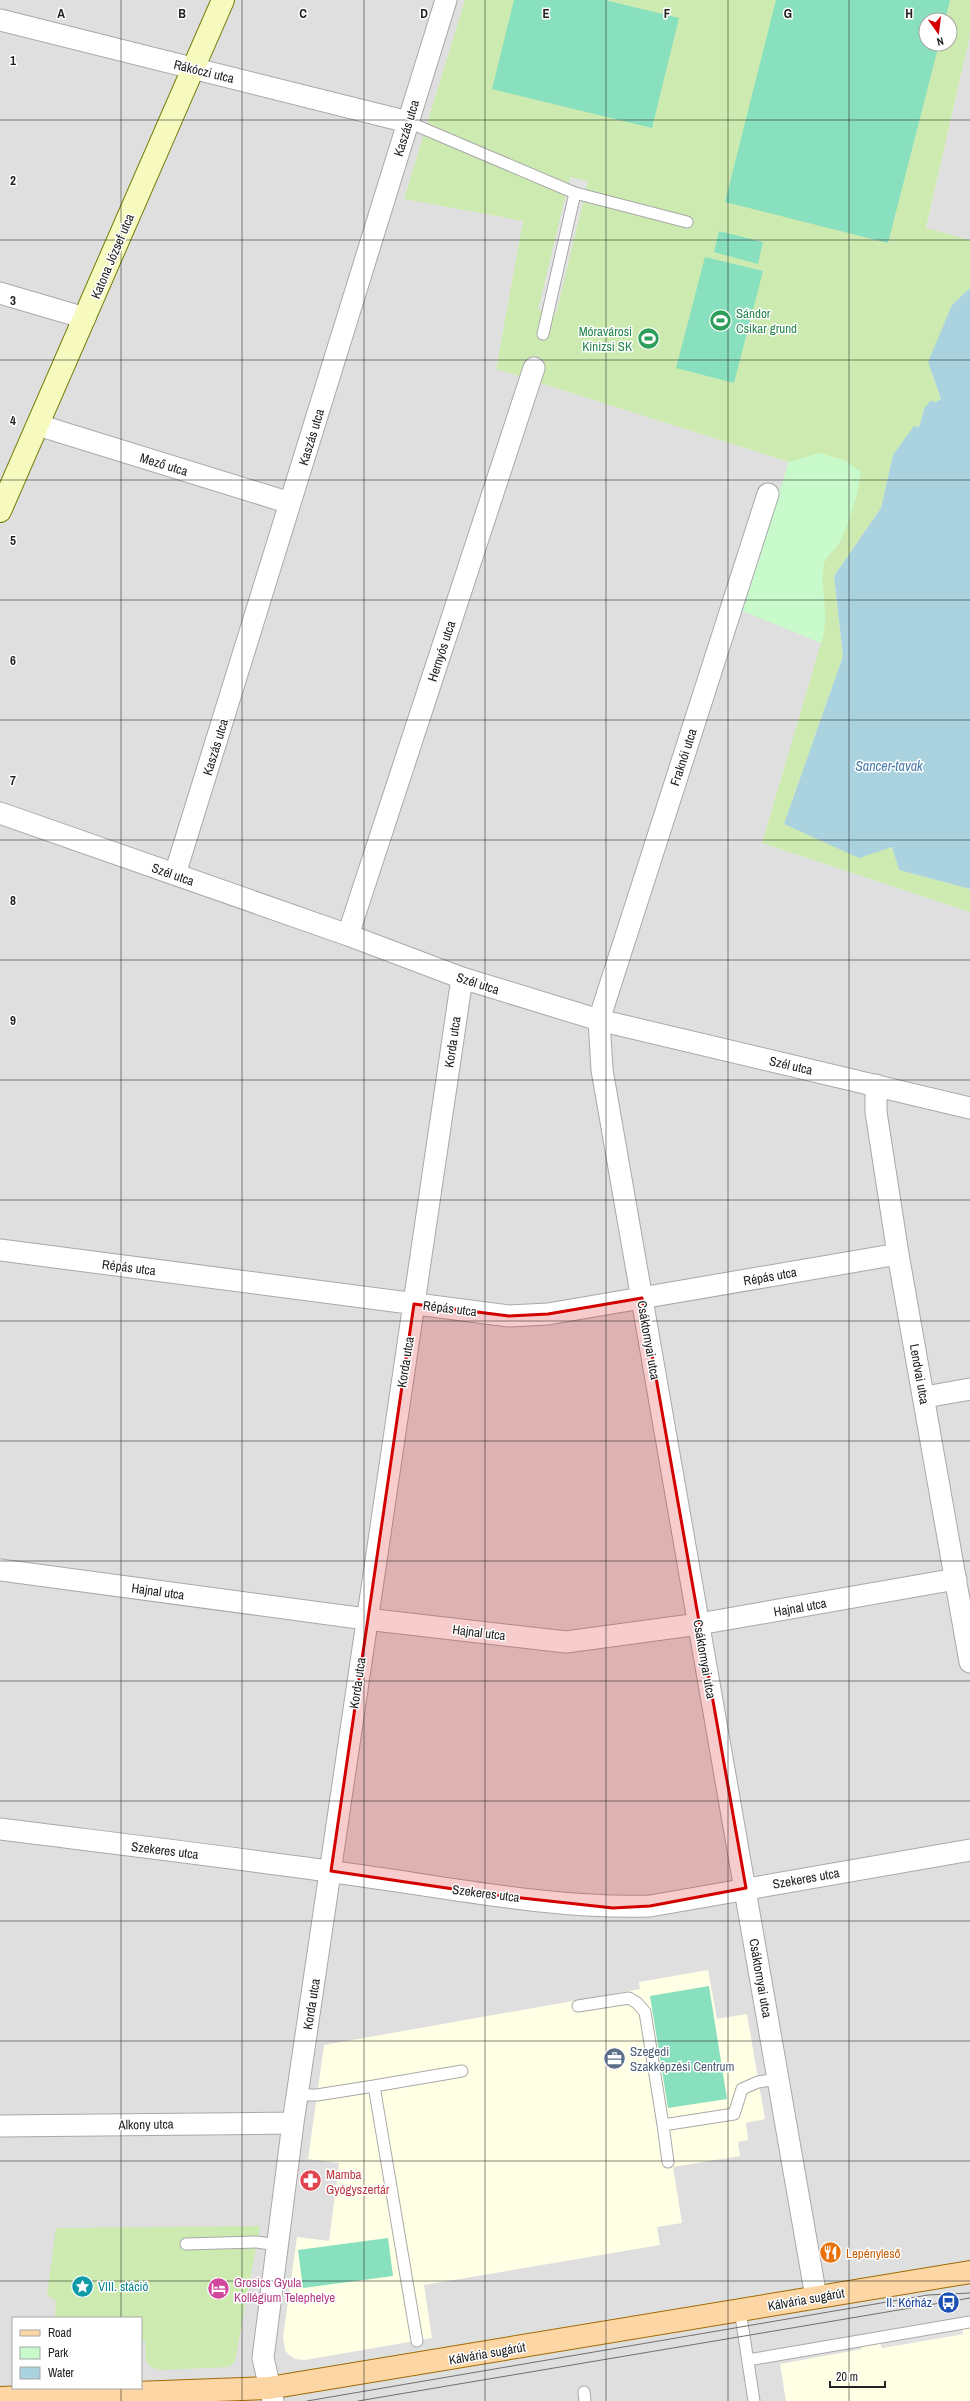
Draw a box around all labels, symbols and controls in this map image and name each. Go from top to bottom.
text: A [57,5,65,22]
text: B [178,5,186,22]
text: C [299,5,307,22]
text: D [420,5,428,22]
text: E [542,5,550,22]
text: F [664,5,671,22]
text: G [784,5,792,22]
text: H [905,5,913,22]
north arrow [918,12,958,52]
text: N [936,34,945,49]
text: 1 [10,52,16,69]
street label: Rákóczi utca [172,56,236,87]
street label: Kaszás utca [390,98,423,158]
text: 2 [10,172,16,189]
street label: Katona József utca [87,211,138,301]
text: 3 [10,292,16,309]
place label: Sándor Csikar grund [736,305,797,337]
sports icon: Sándor Csikar grund [707,307,733,333]
place label: Móravárosi Kinizsi SK [579,323,632,355]
sports icon: Móravárosi Kinizsi SK [635,325,661,351]
street label: Kaszás utca [295,407,328,467]
text: 4 [10,412,16,429]
street label: Mező utca [138,449,190,480]
text: 5 [10,532,16,549]
street label: Hernyós utca [424,619,459,684]
text: 6 [10,652,16,669]
street label: Kaszás utca [199,717,232,777]
street label: Fraknói utca [666,726,701,788]
water label: Sancer-tavak [855,757,924,775]
text: 7 [10,772,16,789]
street label: Szél utca [149,859,196,890]
text: 8 [10,892,16,909]
street label: Szél utca [454,969,501,998]
text: 9 [10,1012,16,1029]
street label: Korda utca [440,1015,465,1069]
street label: Szél utca [768,1052,814,1079]
street label: Répás utca [101,1256,157,1279]
street label: Répás utca [742,1263,798,1290]
street label: Répás utca [422,1297,478,1320]
street label: Csáktornyai utca [633,1299,664,1381]
street label: Korda utca [393,1335,418,1389]
street label: Lendvai utca [906,1343,933,1406]
street label: Hajnal utca [130,1579,186,1604]
street label: Hajnal utca [772,1594,828,1620]
street label: Csáktornyai utca [689,1618,720,1700]
street label: Hajnal utca [451,1621,507,1644]
street label: Korda utca [345,1656,370,1710]
street label: Szekeres utca [130,1838,200,1863]
street label: Szekeres utca [771,1864,841,1893]
street label: Szekeres utca [451,1881,521,1906]
street label: Csáktornyai utca [745,1937,776,2019]
street label: Korda utca [299,1977,324,2031]
place label: Szegedi Szakképzési Centrum [630,2043,734,2075]
office icon: Szegedi Szakképzési Centrum [602,2045,628,2071]
street label: Alkony utca [117,2116,174,2133]
place label: Mamba Gyógyszertár [326,2166,390,2198]
pharmacy icon: Mamba Gyógyszertár [298,2168,324,2194]
restaurant icon: Lepényleső [818,2240,844,2266]
place label: Lepényleső [846,2245,901,2262]
place icon: VIII. stáció [69,2273,95,2299]
place label: Grosics Gyula Kollégium Telephelye [234,2274,335,2306]
hotel icon: Grosics Gyula Kollégium Telephelye [206,2276,232,2302]
place label: VIII. stáció [98,2278,148,2295]
street label: Kálvária sugárút [766,2284,846,2315]
bus stop icon: II. Kórház [935,2289,961,2315]
place label: II. Kórház [886,2294,932,2311]
legend [12,2317,142,2389]
text: Road [48,2325,72,2341]
street label: Kálvária sugárút [447,2338,527,2369]
text: Park [48,2345,68,2361]
scale bar [830,2363,885,2389]
text: Water [48,2365,75,2381]
text: 20 m [836,2369,858,2385]

